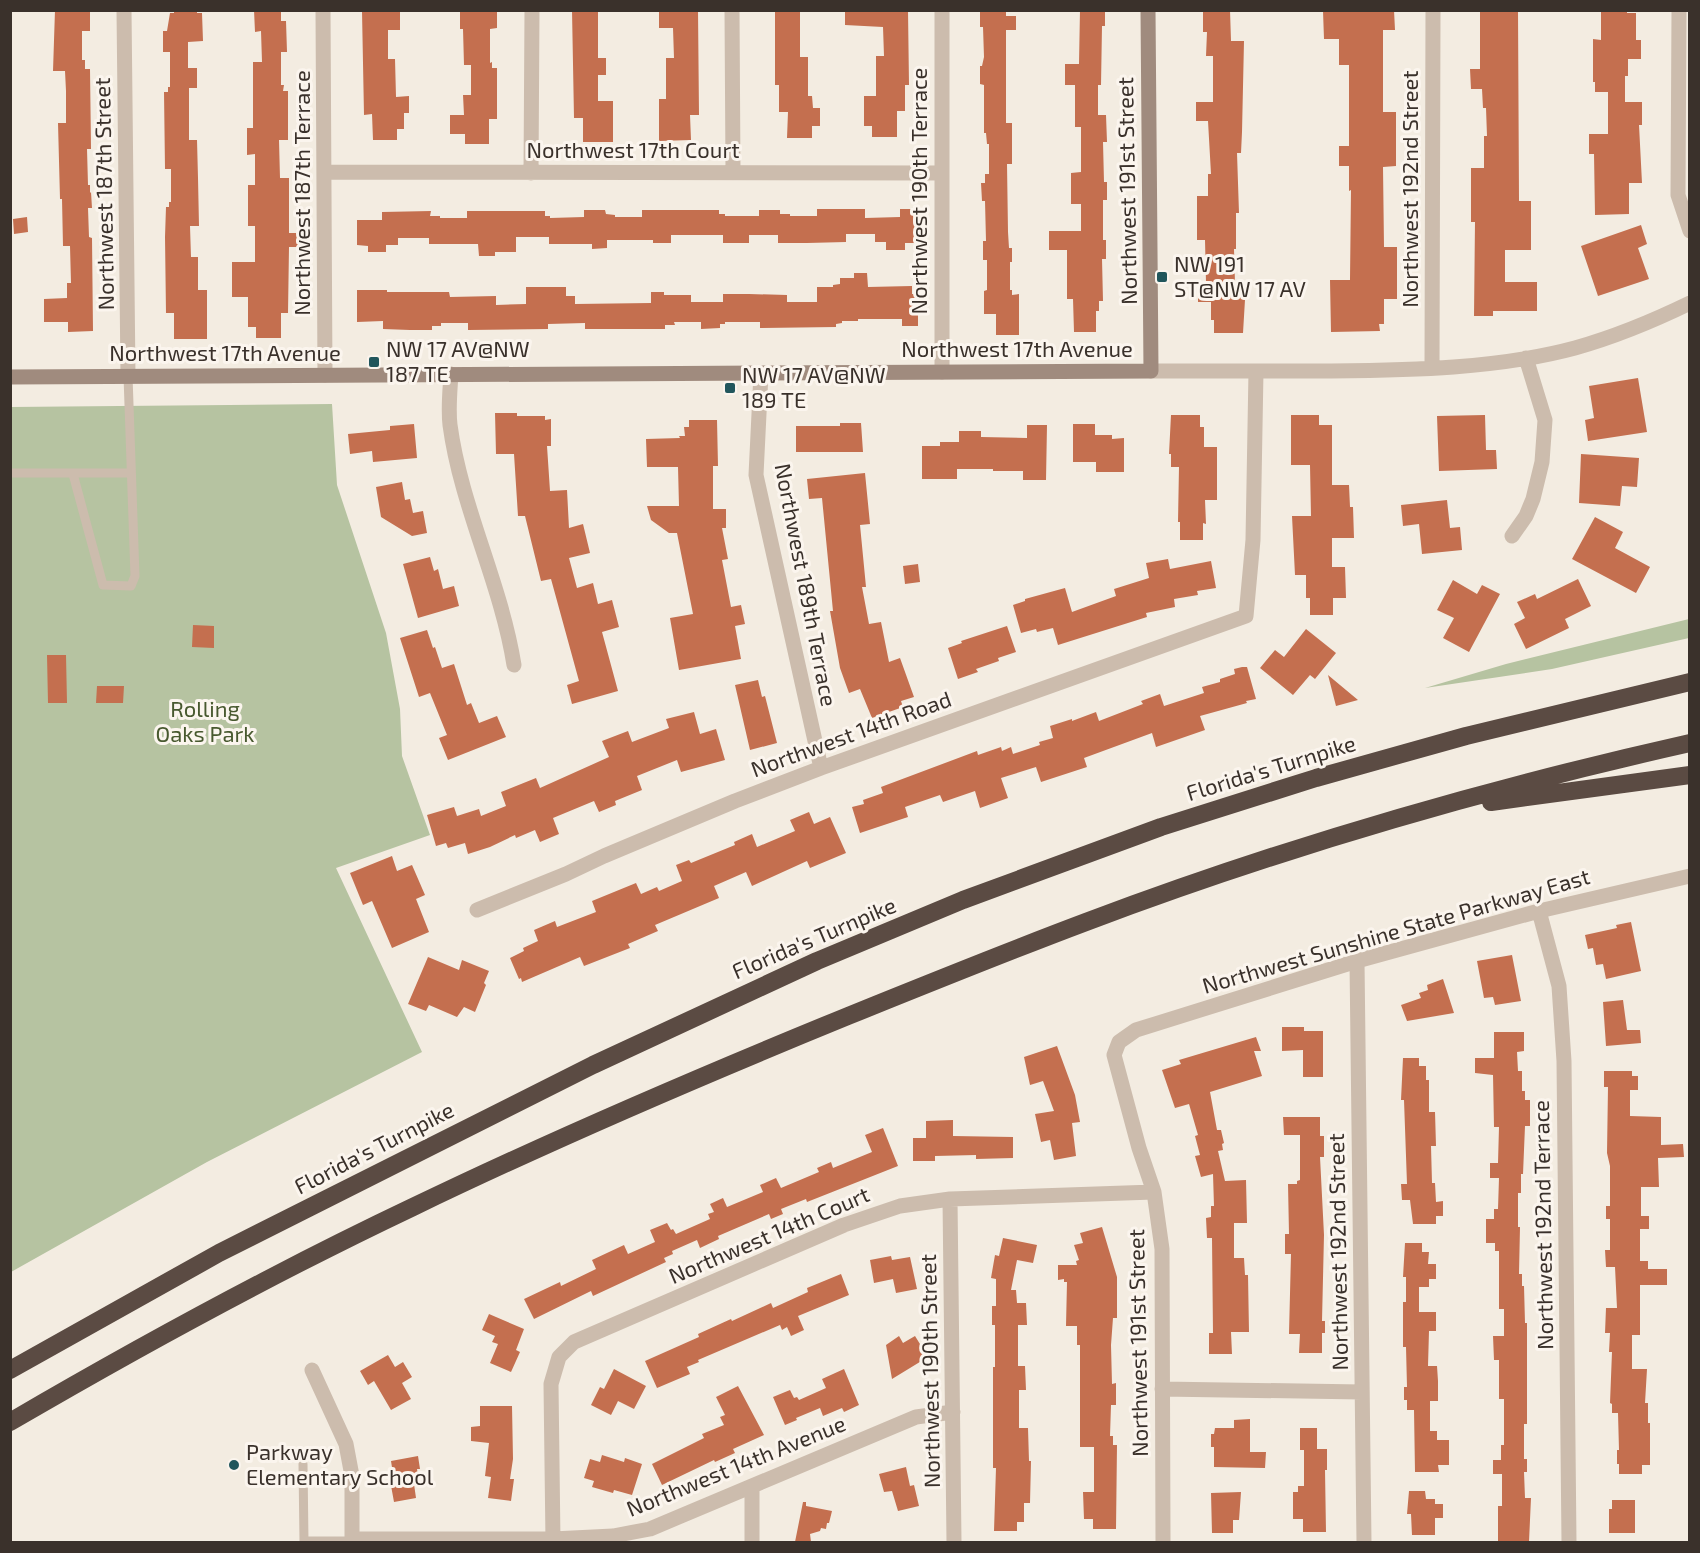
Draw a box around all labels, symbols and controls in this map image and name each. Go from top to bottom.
street label: Northwest 190th Terrace [905,68,931,314]
street label: Northwest 187th Terrace [288,70,314,316]
street label: Northwest 192nd Street [1396,70,1422,308]
street label: Northwest 187th Street [88,77,118,311]
street label: Northwest 191st Street [1111,77,1141,305]
street label: Northwest 17th Court [526,136,740,162]
place label: NW 191 ST@NW 17 AV [1174,250,1306,301]
marker: NW 191 ST@NW 17 AV [1155,270,1169,284]
place label: NW 17 AV@NW 187 TE [386,335,530,386]
street label: Northwest 17th Avenue [901,335,1133,361]
street label: Northwest 17th Avenue [109,339,341,365]
marker: NW 17 AV@NW 187 TE [367,355,381,369]
place label: NW 17 AV@NW 189 TE [742,361,886,412]
marker: NW 17 AV@NW 189 TE [723,381,737,395]
street label: Northwest 189th Terrace [771,461,843,708]
street label: Northwest 14th Road [747,685,954,781]
park label: Rolling Oaks Park [155,695,255,746]
street label: Florida's Turnpike [1183,729,1358,805]
street label: Northwest Sunshine State Parkway East [1199,862,1592,998]
street label: Florida's Turnpike [728,891,900,983]
street label: Florida's Turnpike [289,1096,458,1199]
street label: Northwest 192nd Terrace [1527,1100,1557,1350]
street label: Northwest 192nd Street [1322,1133,1352,1371]
street label: Northwest 14th Court [664,1180,873,1288]
street label: Northwest 191st Street [1122,1229,1152,1457]
street label: Northwest 190th Street [914,1254,944,1488]
street label: Northwest 14th Avenue [622,1409,849,1521]
place label: Parkway Elementary School [246,1438,434,1489]
marker: Parkway Elementary School [227,1458,241,1472]

